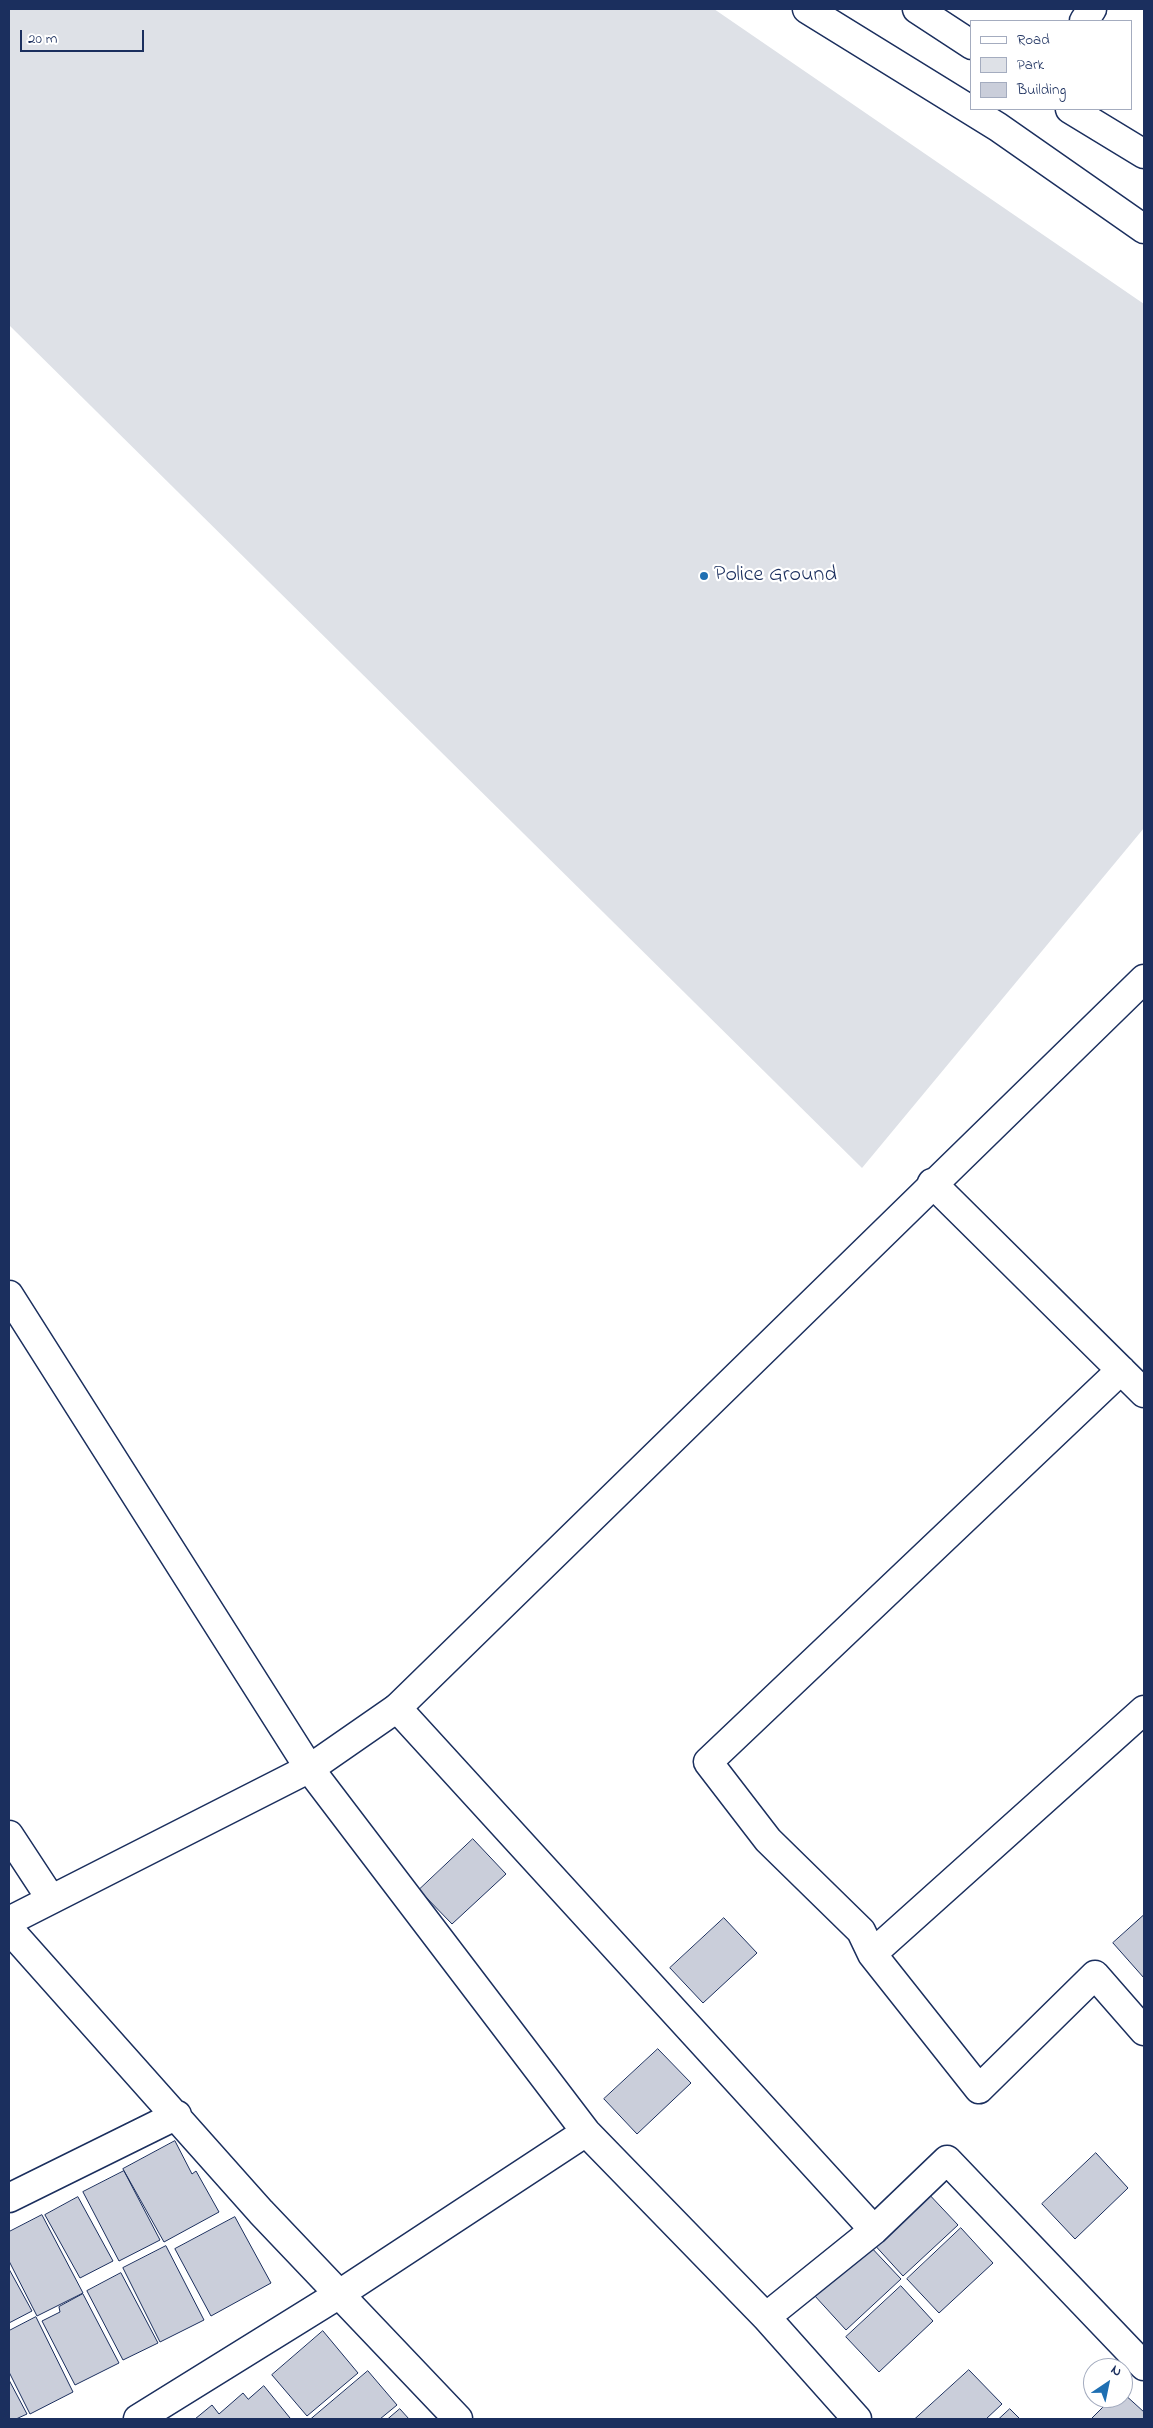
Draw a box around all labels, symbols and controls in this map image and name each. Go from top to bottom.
scale bar [22,20,146,52]
legend [970,20,1133,110]
text: 20 m [28,28,57,50]
text: Road [1017,29,1050,51]
text: Park [1017,54,1044,76]
text: Building [1017,79,1066,101]
place label: Police Ground [714,563,837,589]
marker: Police Ground [698,570,710,582]
north arrow [1083,2358,1133,2408]
text: N [1106,2360,1126,2382]

